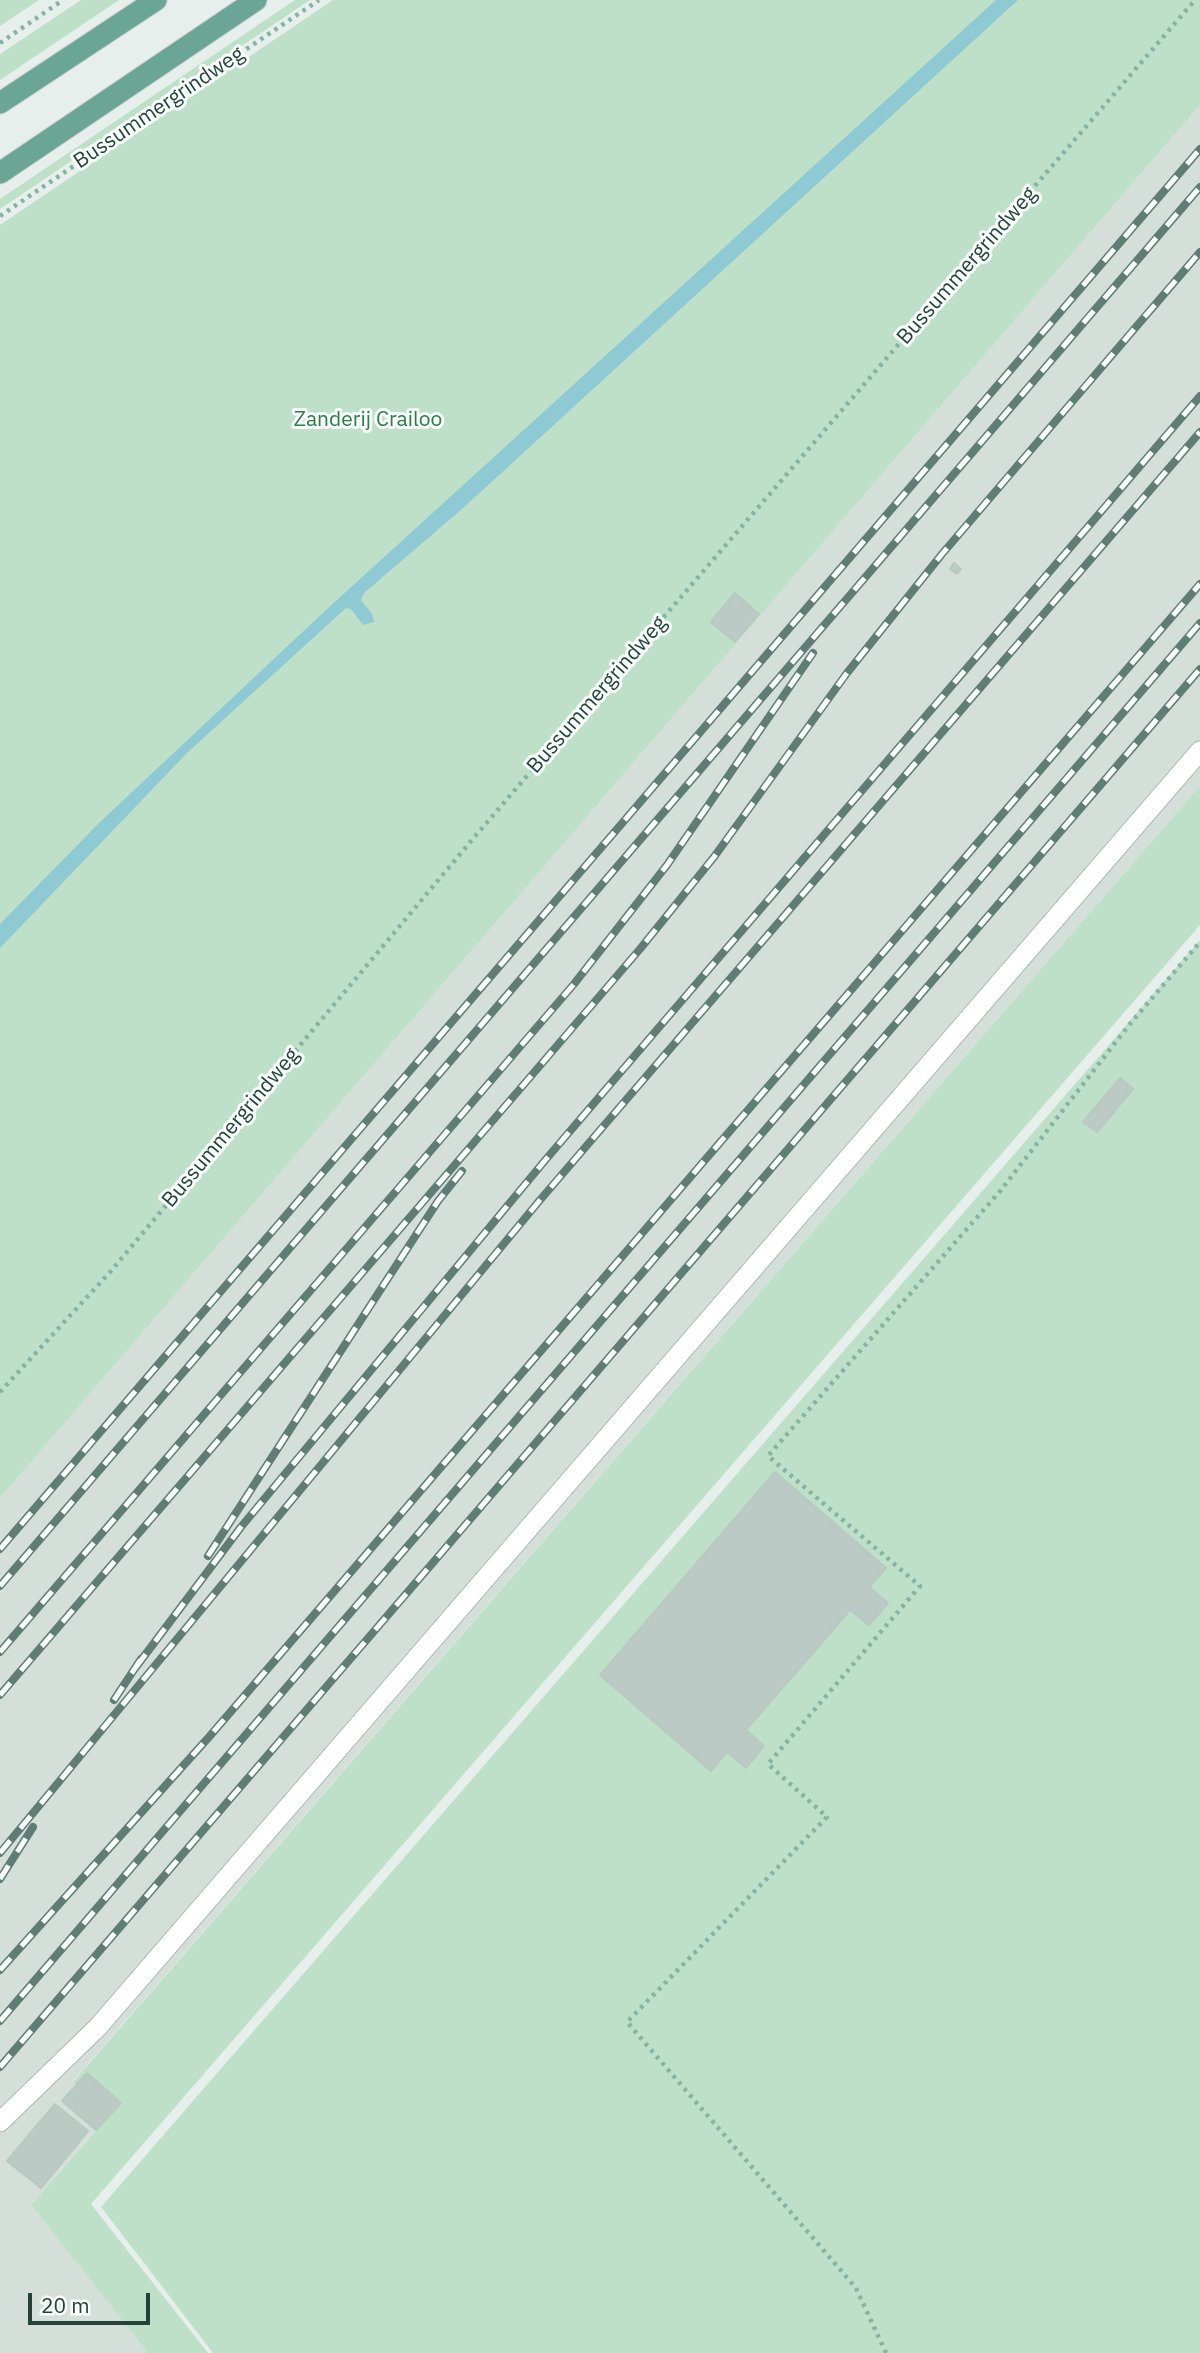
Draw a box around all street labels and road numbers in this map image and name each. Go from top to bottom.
street label: Bussummergrindweg [69,42,249,174]
street label: Bussummergrindweg [892,182,1042,350]
street label: Bussummergrindweg [522,611,672,779]
street label: Bussummergrindweg [157,1043,305,1213]

